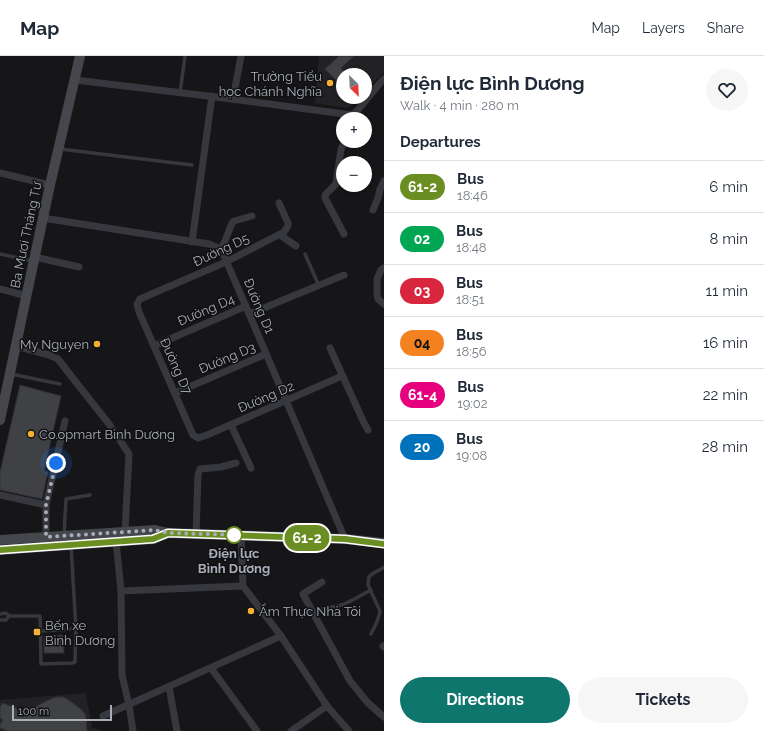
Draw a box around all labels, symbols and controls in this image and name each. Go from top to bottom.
text: Map [20,17,59,39]
text: Map [592,20,620,36]
text: Layers [642,20,685,36]
text: Share [707,20,744,36]
north arrow [336,68,372,104]
map controls [336,68,372,192]
place label: Trường Tiểu học Chánh Nghĩa [219,69,322,99]
button: heart [706,69,748,111]
text: Điện lực Bình Dương [400,72,585,94]
marker: Trường Tiểu học Chánh Nghĩa [325,78,335,88]
text: Walk · 4 min · 280 m [400,98,519,113]
button: + [336,112,372,148]
text: Departures [400,133,481,151]
button: − [336,156,372,192]
text: Bus [457,170,484,188]
text: 6 min [709,178,748,196]
street label: Ba Mươi Tháng Tư [7,179,45,290]
text: 61-2 [408,179,437,195]
text: 18:46 [457,188,488,203]
text: Bus [456,222,483,240]
street label: Đường D5 [191,230,251,270]
text: 8 min [709,230,748,248]
text: 02 [414,231,430,247]
text: 18:48 [456,240,487,255]
text: Bus [456,274,483,292]
street label: Đường D1 [241,276,278,336]
text: 11 min [706,282,748,300]
text: 03 [414,283,430,299]
street label: Đường D4 [175,291,237,329]
text: 18:51 [456,292,484,307]
text: Bus [456,326,483,344]
text: 16 min [703,334,748,352]
text: 04 [414,335,430,351]
street label: Đường D7 [157,336,195,396]
place label: My Nguyen [20,337,89,352]
marker: My Nguyen [92,339,102,349]
street label: Đường D3 [196,339,258,377]
text: 18:56 [456,344,487,359]
street label: Đường D2 [236,378,297,416]
text: Bus [457,378,484,396]
text: 22 min [703,386,748,404]
text: 61-4 [408,387,437,403]
text: 19:02 [457,396,488,411]
place label: Co.opmart Bình Dương [39,427,175,442]
marker: Co.opmart Bình Dương [26,429,36,439]
text: Bus [456,430,483,448]
text: 28 min [702,438,748,456]
text: 20 [414,439,430,455]
text: 19:08 [456,448,487,463]
your location [46,453,66,473]
line badge: 61-2 [279,525,335,551]
marker: Điện lực Bình Dương [225,526,243,544]
text: 61-2 [292,530,322,546]
place label: Điện lực Bình Dương [198,546,270,576]
place label: Ẩm Thực Nhà Tôi [259,603,361,619]
marker: Ẩm Thực Nhà Tôi [246,606,256,616]
place label: Bến xe Bình Dương [45,618,115,648]
marker: Bến xe Bình Dương [32,627,42,637]
button: Directions [400,677,570,723]
button: Tickets [578,677,748,723]
scale bar [12,703,112,722]
text: 100 m [18,705,49,718]

